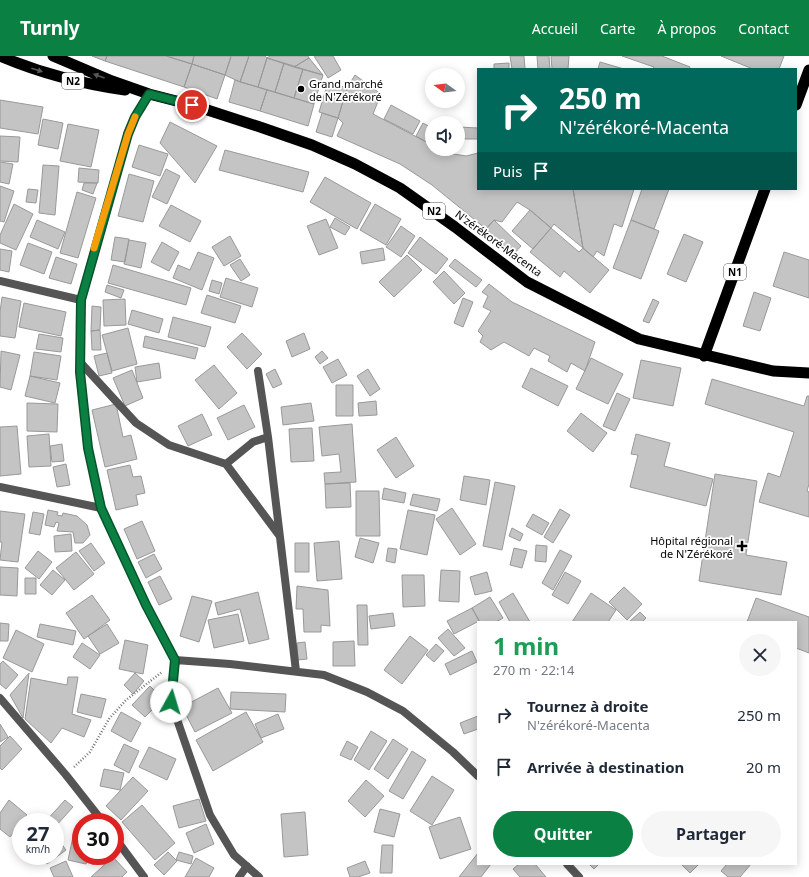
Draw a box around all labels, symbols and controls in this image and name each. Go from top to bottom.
text: Turnly [20,15,80,41]
text: Accueil [532,19,578,38]
text: Carte [600,19,635,38]
text: À propos [657,19,716,38]
text: Contact [738,19,789,38]
one-way arrow [31,67,43,73]
north arrow [425,68,465,108]
map controls [425,68,465,156]
one-way arrow [93,72,105,78]
road number: N2 [62,73,84,89]
place label: Grand marché de N'Zérékoré [309,76,383,104]
text: 250 m [559,79,642,117]
marker: Grand marché de N'Zérékoré [296,84,306,94]
icon: right [493,84,545,136]
pin [175,88,209,122]
icon: arrive [181,94,203,116]
text: N'zérékoré-Macenta [559,115,729,139]
button: sound [425,116,465,156]
icon: arrive [530,160,552,182]
text: Puis [493,161,522,181]
road number: N2 [423,203,445,219]
street label: N'zérékoré-Macenta [453,206,545,280]
road number: N1 [724,264,746,280]
place label: Hôpital régional de N'Zérékoré [650,533,733,561]
marker: Hôpital régional de N'Zérékoré [736,540,748,552]
text: 1 min [493,629,559,662]
button: close [739,634,781,676]
text: 270 m · 22:14 [493,661,574,679]
position arrow [150,681,192,723]
text: Tournez à droite [527,696,648,716]
icon: right [493,704,515,726]
text: 250 m [737,705,781,725]
text: N'zérékoré-Macenta [527,716,650,734]
icon: arrive [493,756,515,778]
text: Arrivée à destination [527,757,684,777]
text: 20 m [746,757,781,777]
button: Quitter [493,811,633,857]
button: Partager [641,811,781,857]
speed limit sign: 30 [72,813,124,865]
text: 27 [27,820,49,847]
text: km/h [26,842,50,856]

